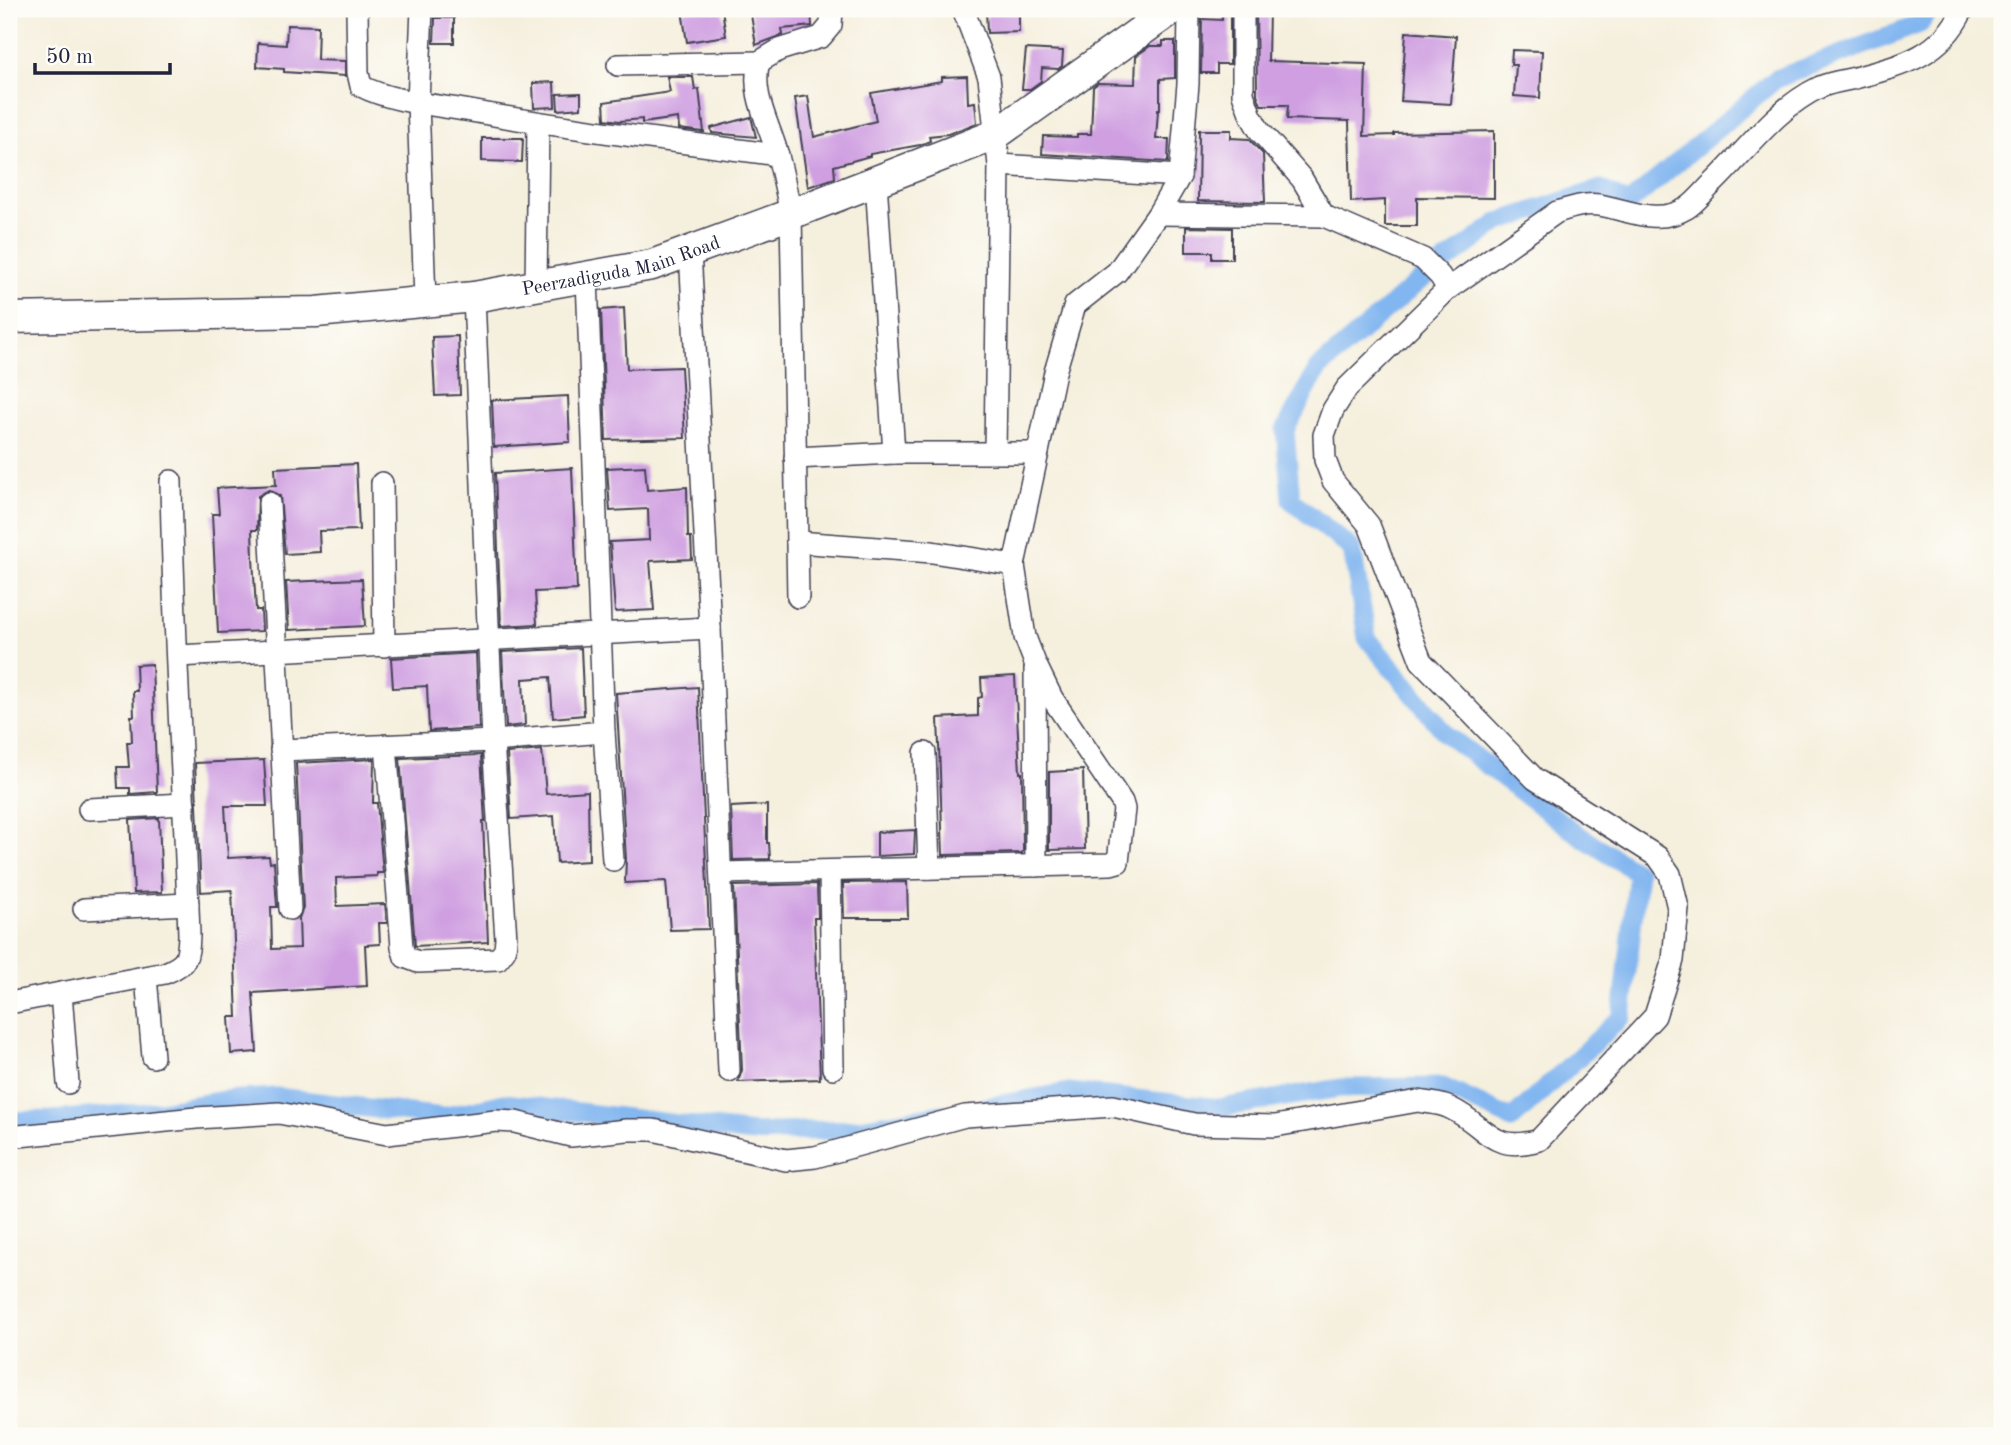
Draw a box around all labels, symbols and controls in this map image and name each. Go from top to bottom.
scale bar [35,32,170,76]
text: 50 m [46,47,93,68]
street label: Peerzadiguda Main Road [520,234,723,300]

